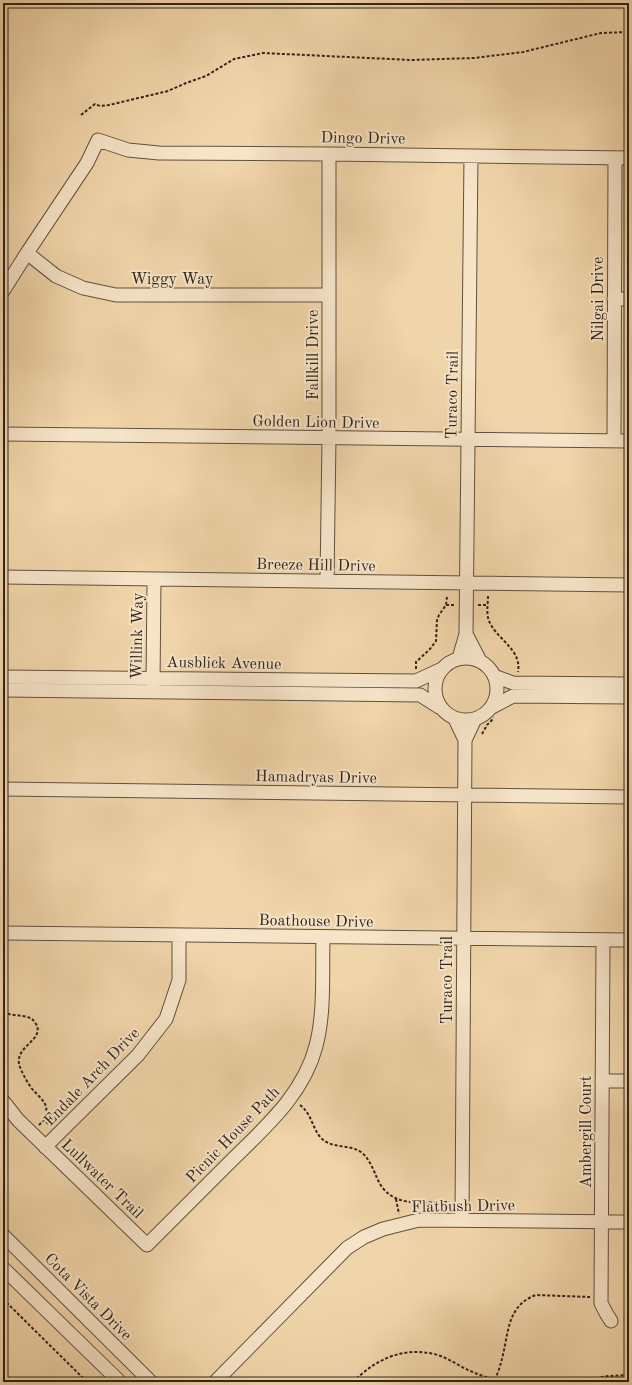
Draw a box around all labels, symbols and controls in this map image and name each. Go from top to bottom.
street label: Dingo Drive [320,130,406,148]
street label: Nilgai Drive [591,257,607,341]
street label: Wiggy Way [131,272,214,288]
street label: Fallkill Drive [306,310,322,400]
street label: Turaco Trail [444,351,462,439]
street label: Golden Lion Drive [252,414,380,432]
street label: Breeze Hill Drive [256,557,376,575]
street label: Willink Way [129,592,147,680]
street label: Ausblick Avenue [166,655,282,673]
street label: Hamadryas Drive [255,769,377,787]
street label: Boathouse Drive [258,913,374,931]
street label: Turaco Trail [440,936,456,1024]
street label: Endale Arch Drive [42,1025,143,1130]
street label: Ambergill Court [579,1075,595,1188]
street label: Picnic House Path [184,1084,283,1187]
street label: Lullwater Trail [58,1137,145,1222]
street label: Flatbush Drive [411,1198,515,1216]
street label: Cota Vista Drive [41,1251,134,1344]

